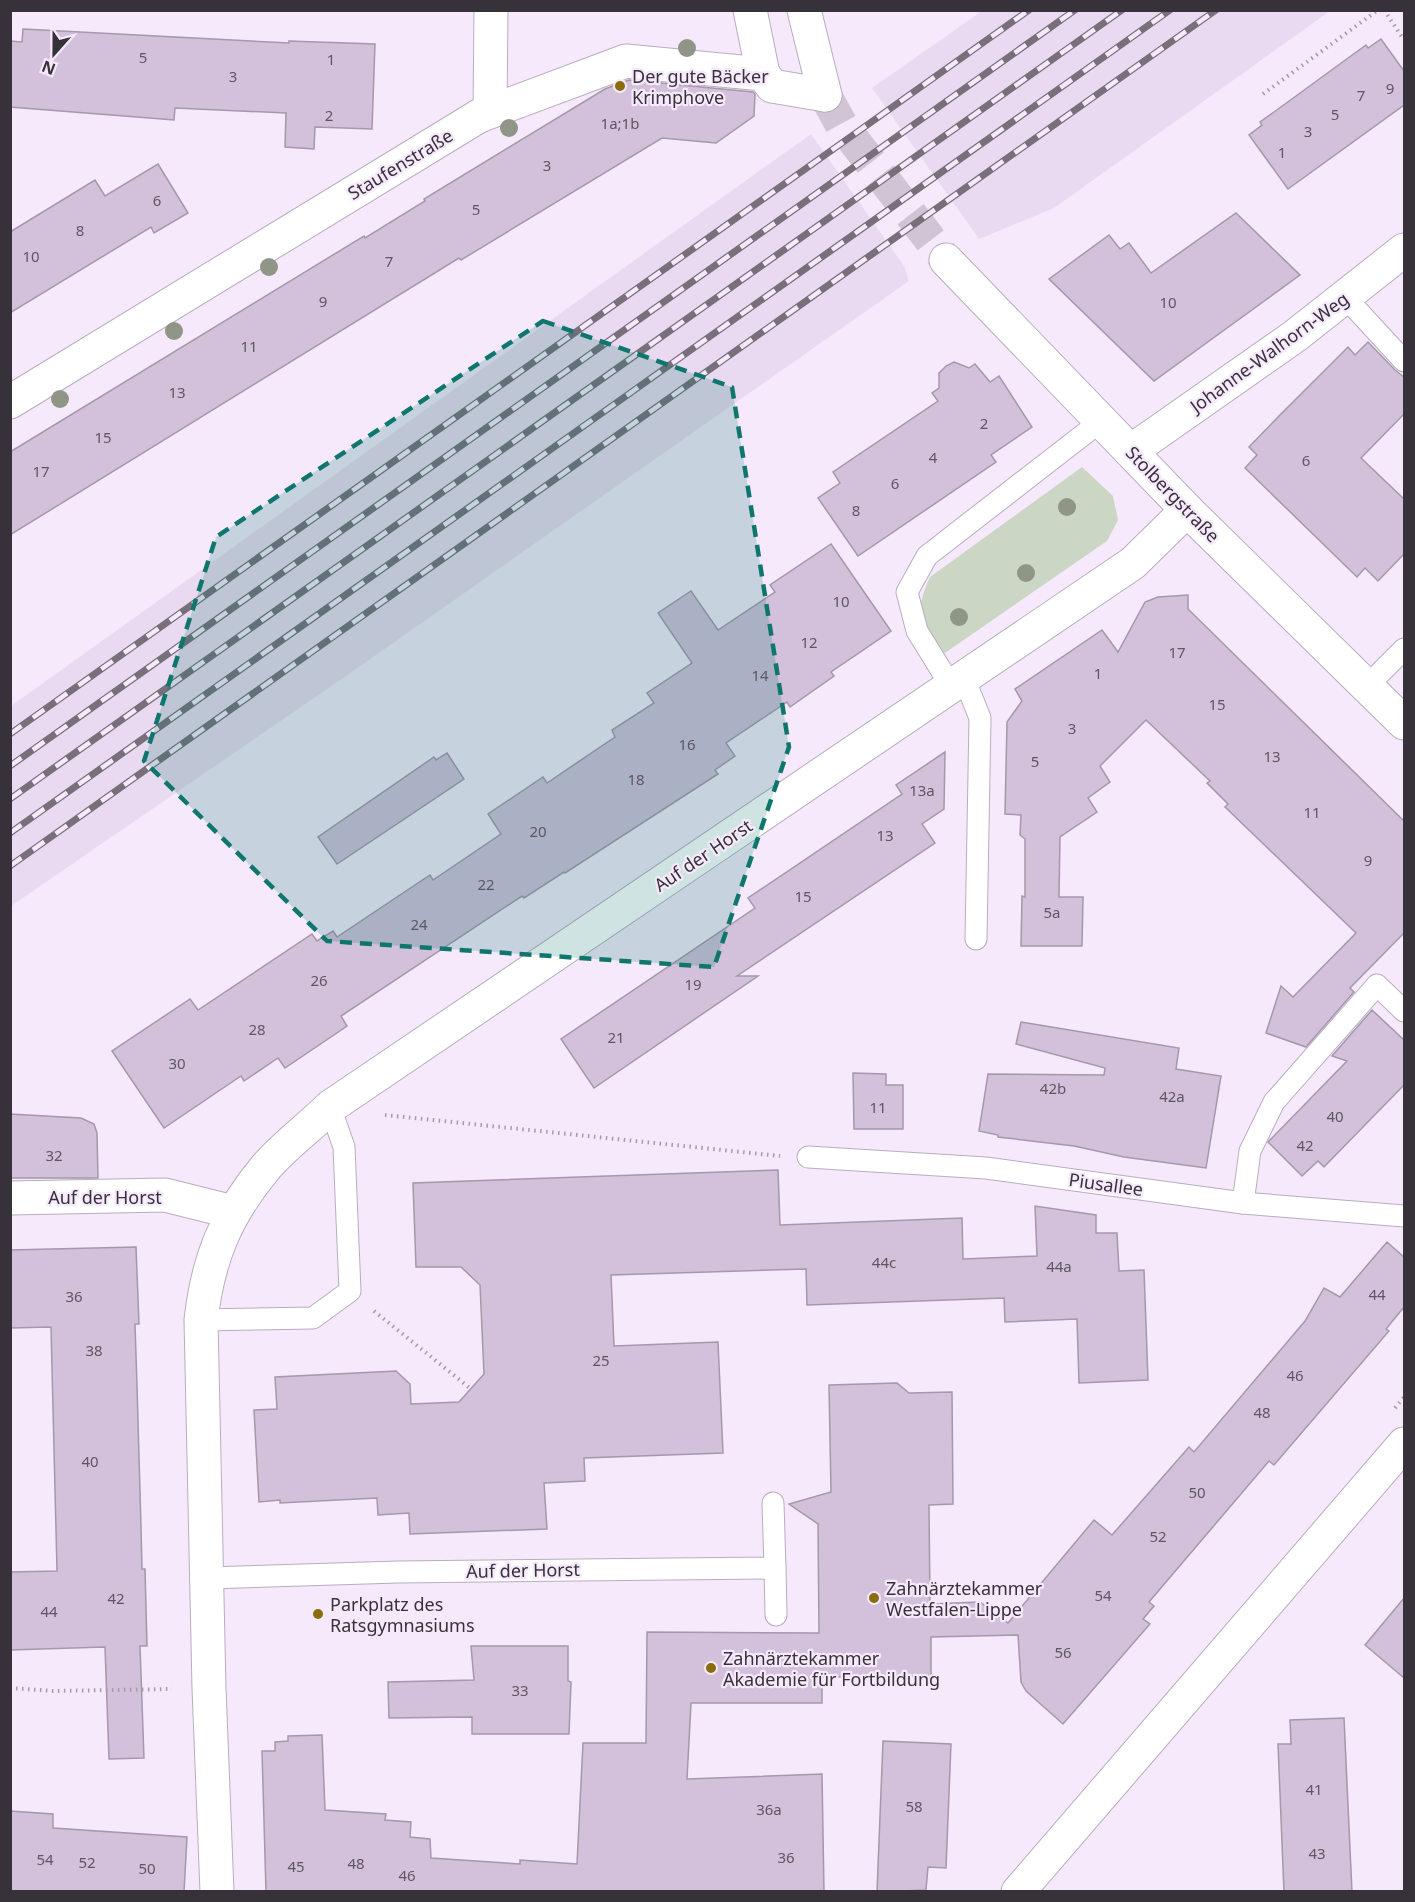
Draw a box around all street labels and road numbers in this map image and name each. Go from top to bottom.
street label: Staufenstraße [343,123,457,205]
street label: Johanne-Walhorn-Weg [1183,286,1353,419]
street label: Stolbergstraße [1121,441,1225,547]
street label: Auf der Horst [649,813,757,897]
street label: Piusallee [1067,1167,1145,1201]
street label: Auf der Horst [48,1185,162,1209]
street label: Auf der Horst [466,1557,581,1583]

